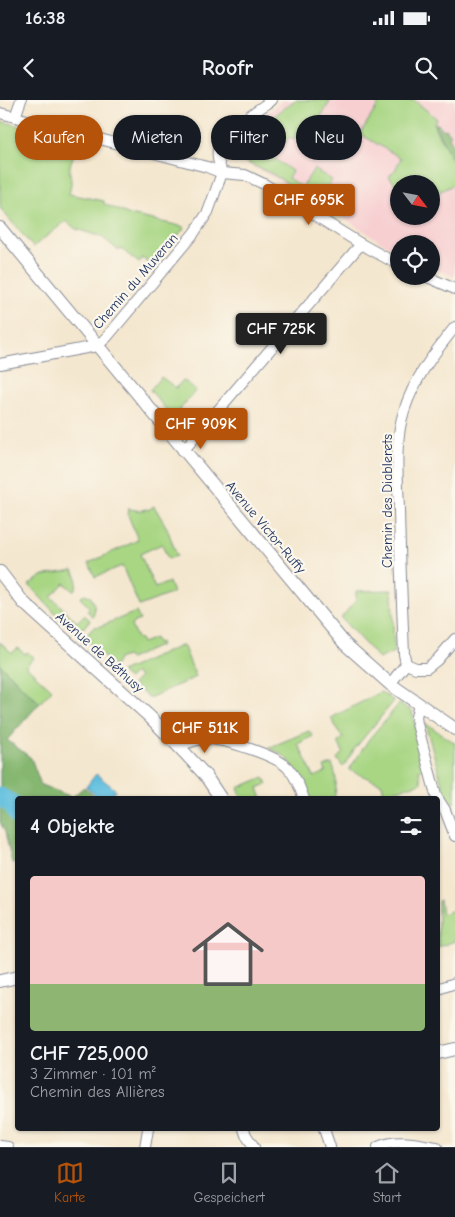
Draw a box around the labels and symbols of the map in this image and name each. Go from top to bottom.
north arrow [390,175,440,225]
pin: CHF 695K [257,184,361,226]
street label: Chemin du Muveran [89,230,182,333]
pin: CHF 725K [229,312,333,355]
pin: CHF 909K [149,408,253,450]
street label: Chemin des Diablerets [379,434,396,568]
street label: Avenue Victor-Ruffy [222,477,310,578]
street label: Avenue de Béthusy [52,608,148,697]
pin: CHF 511K [153,712,257,754]

